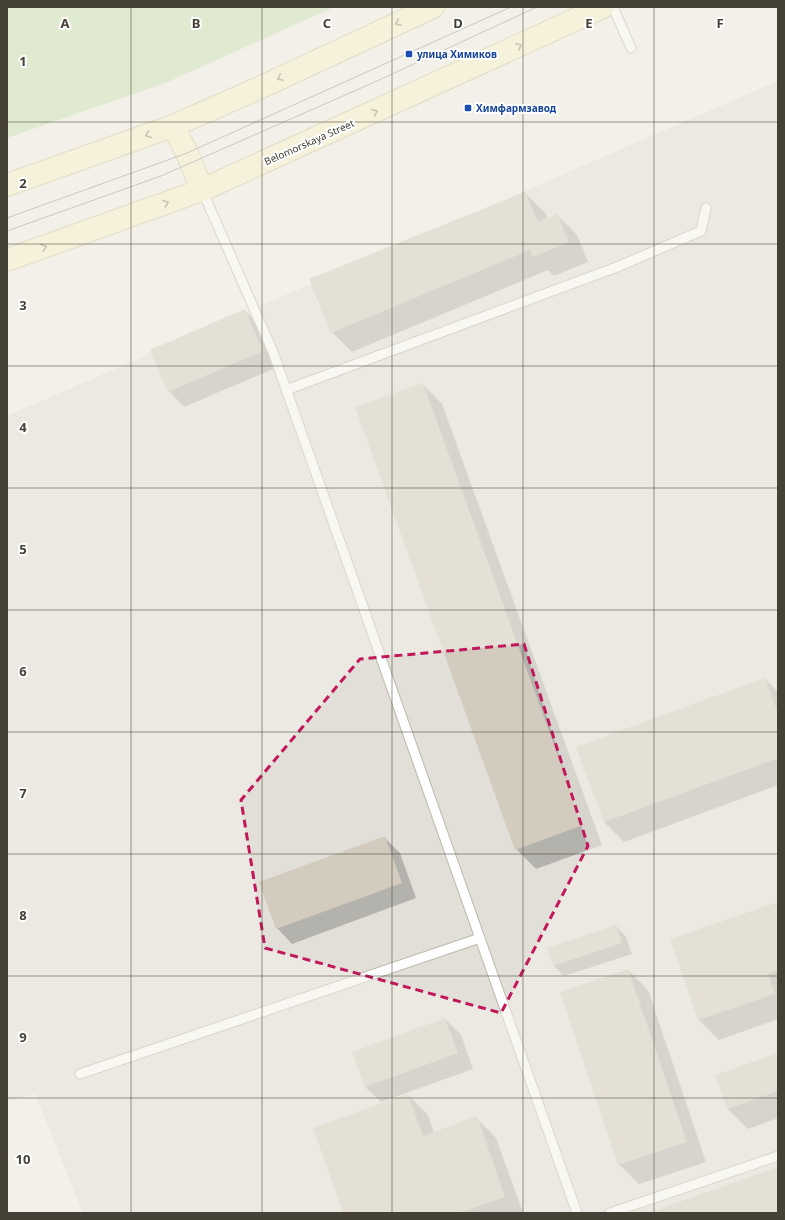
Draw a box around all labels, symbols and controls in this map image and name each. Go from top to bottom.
text: A [61,14,70,32]
text: B [192,14,200,32]
text: C [323,14,331,32]
text: D [453,14,463,32]
text: E [585,14,593,32]
text: F [716,14,724,32]
one-way arrow [394,18,402,26]
one-way arrow [514,43,522,51]
place label: улица Химиков [416,47,497,61]
marker: улица Химиков [404,49,414,59]
text: 1 [19,52,27,70]
one-way arrow [277,73,284,81]
place label: Химфармзавод [476,101,557,115]
marker: Химфармзавод [463,103,473,113]
one-way arrow [371,109,378,117]
street label: Belomorskaya Street [262,116,357,168]
one-way arrow [144,130,151,139]
text: 2 [19,174,27,192]
one-way arrow [163,199,170,208]
one-way arrow [40,243,47,251]
text: 3 [19,296,27,314]
text: 4 [19,418,27,436]
text: 5 [19,540,27,558]
text: 6 [19,662,27,680]
text: 7 [19,784,27,802]
text: 8 [19,906,27,924]
text: 9 [19,1028,27,1046]
text: 10 [16,1150,30,1168]

